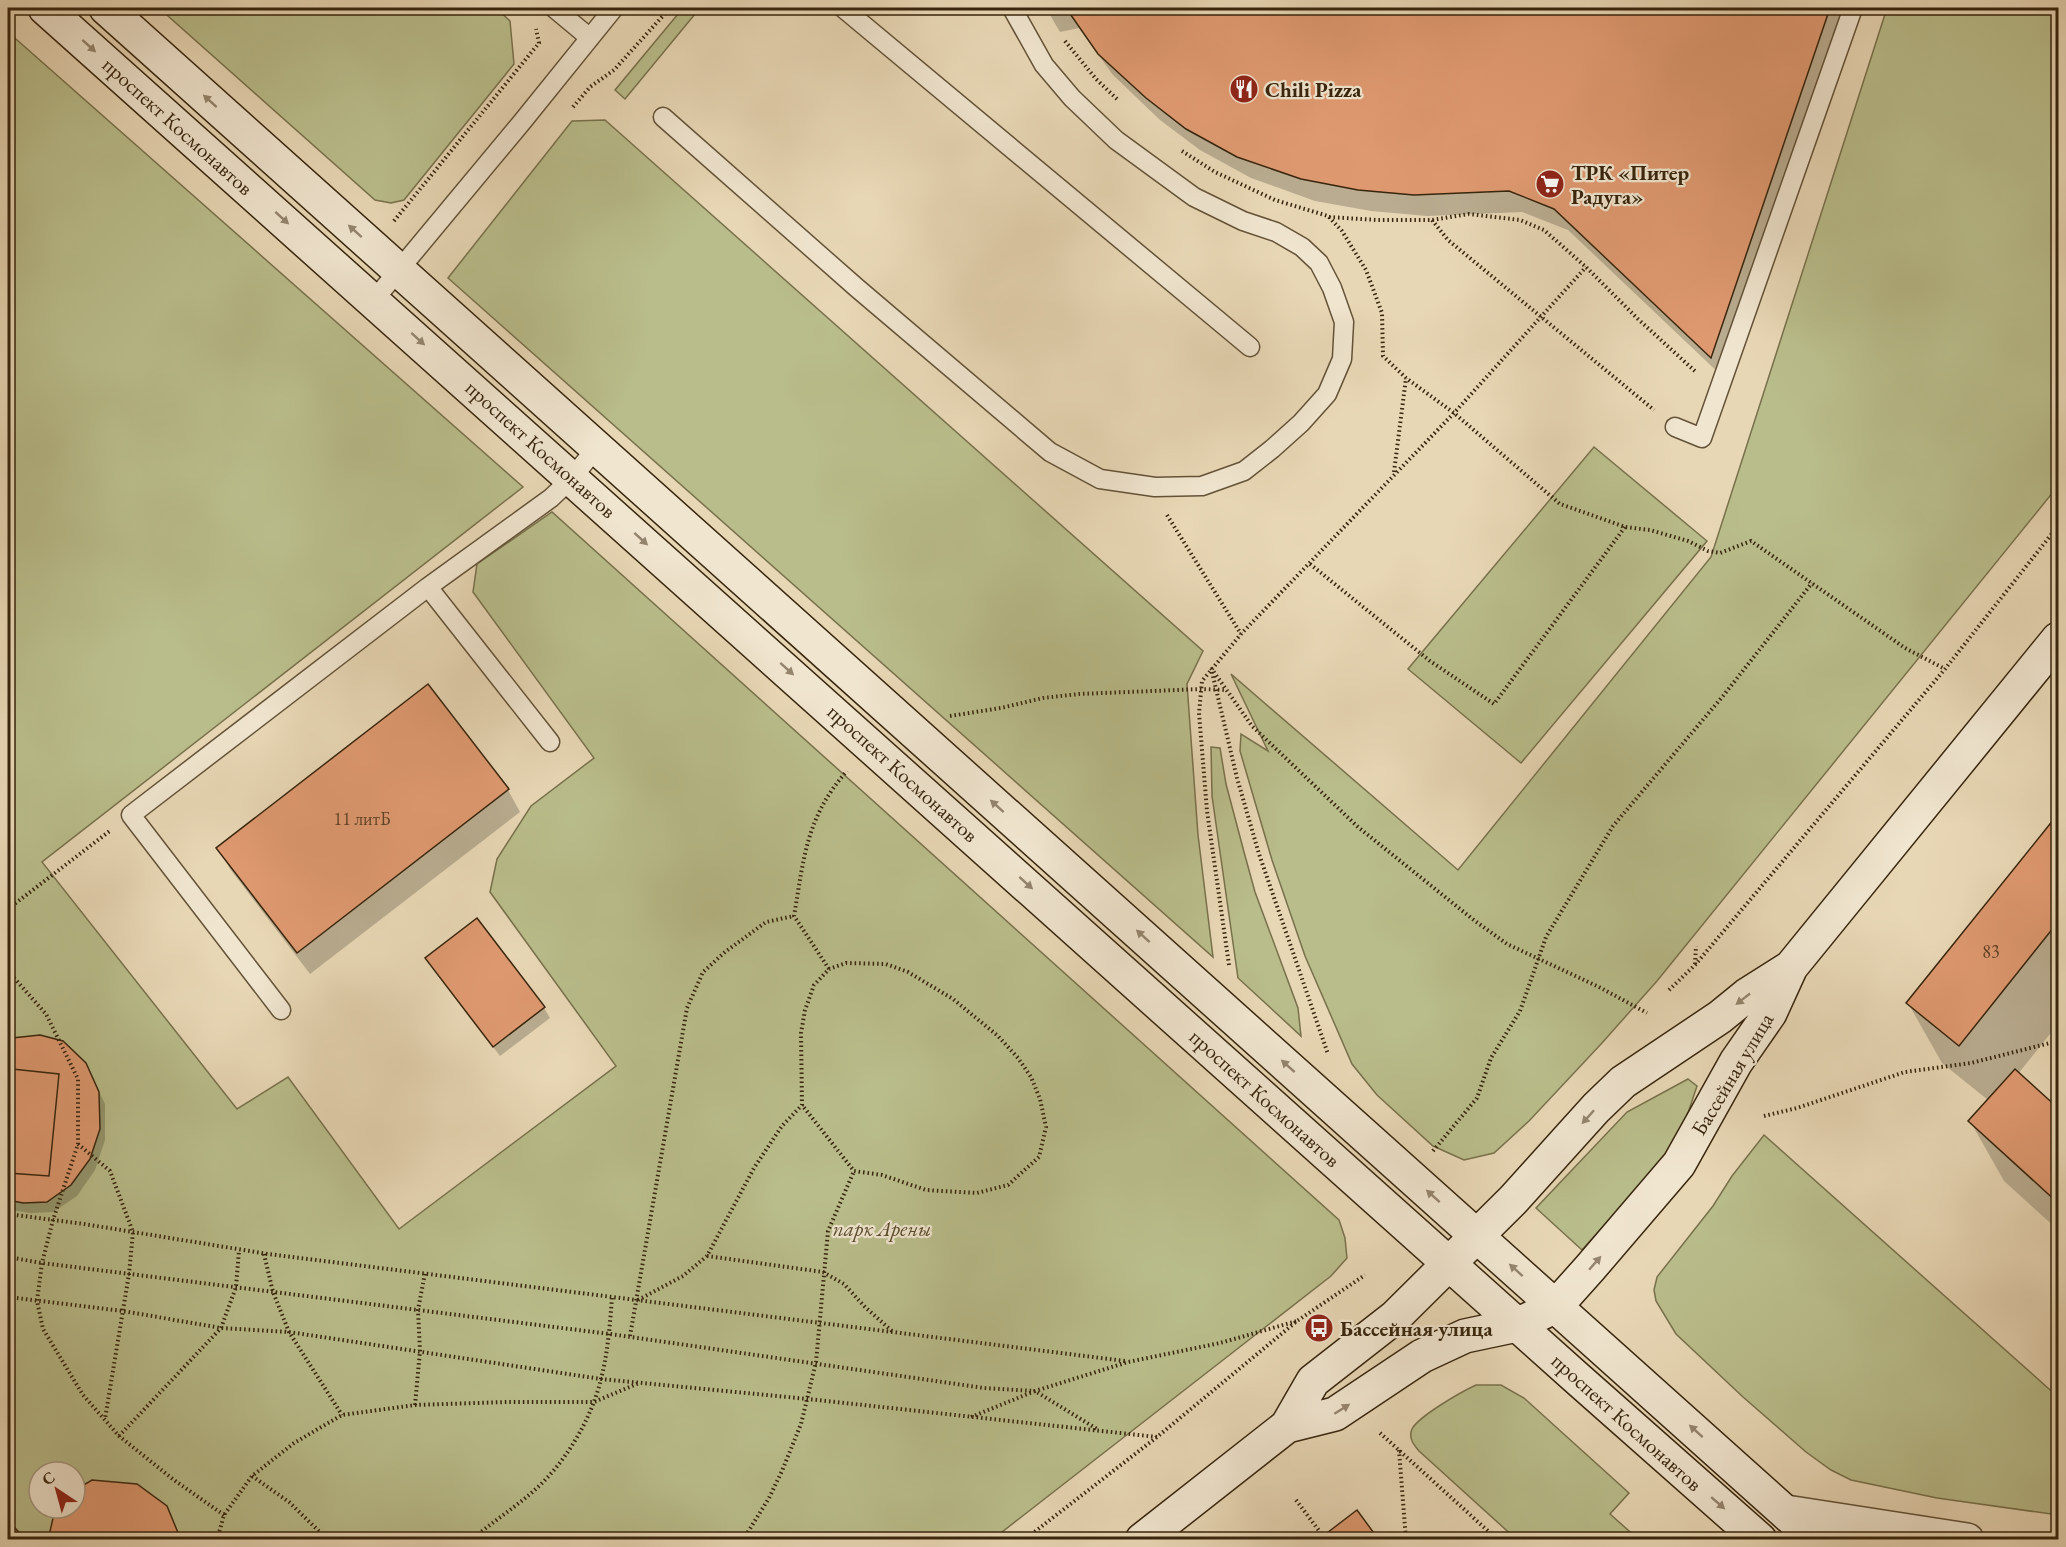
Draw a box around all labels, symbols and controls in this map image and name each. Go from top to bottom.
one-way arrow [81,39,96,52]
street label: проспект Космонавтов [97,51,259,201]
restaurant icon: Chili Pizza [1228,73,1260,105]
place label: Chili Pizza [1265,76,1362,103]
one-way arrow [203,95,218,108]
place label: ТРК «Питер Радуга» [1571,159,1689,210]
supermarket icon: ТРК «Питер Радуга» [1534,168,1566,200]
one-way arrow [274,211,289,224]
one-way arrow [348,224,363,238]
one-way arrow [410,332,425,345]
street label: проспект Космонавтов [460,374,622,524]
one-way arrow [633,532,648,545]
one-way arrow [779,662,794,676]
street label: проспект Космонавтов [822,698,984,848]
one-way arrow [990,800,1005,813]
house number: 11 литБ [334,807,391,830]
one-way arrow [1018,876,1033,889]
one-way arrow [1135,929,1150,943]
house number: 83 [1982,940,2000,963]
one-way arrow [1735,992,1750,1004]
street label: Бассейная улица [1685,1007,1779,1140]
street label: проспект Космонавтов [1184,1023,1346,1173]
one-way arrow [1281,1060,1296,1073]
one-way arrow [1582,1109,1595,1124]
one-way arrow [1426,1190,1441,1203]
park label: парк Арены [833,1215,931,1242]
one-way arrow [1588,1256,1601,1271]
one-way arrow [1509,1263,1524,1277]
bus stop icon: Бассейная улица [1303,1312,1335,1344]
place label: Бассейная улица [1340,1315,1494,1342]
street label: проспект Космонавтов [1546,1347,1708,1497]
one-way arrow [1334,1403,1350,1414]
one-way arrow [1688,1424,1703,1438]
north arrow [27,1460,87,1520]
text: С [38,1466,59,1490]
one-way arrow [1710,1496,1725,1509]

